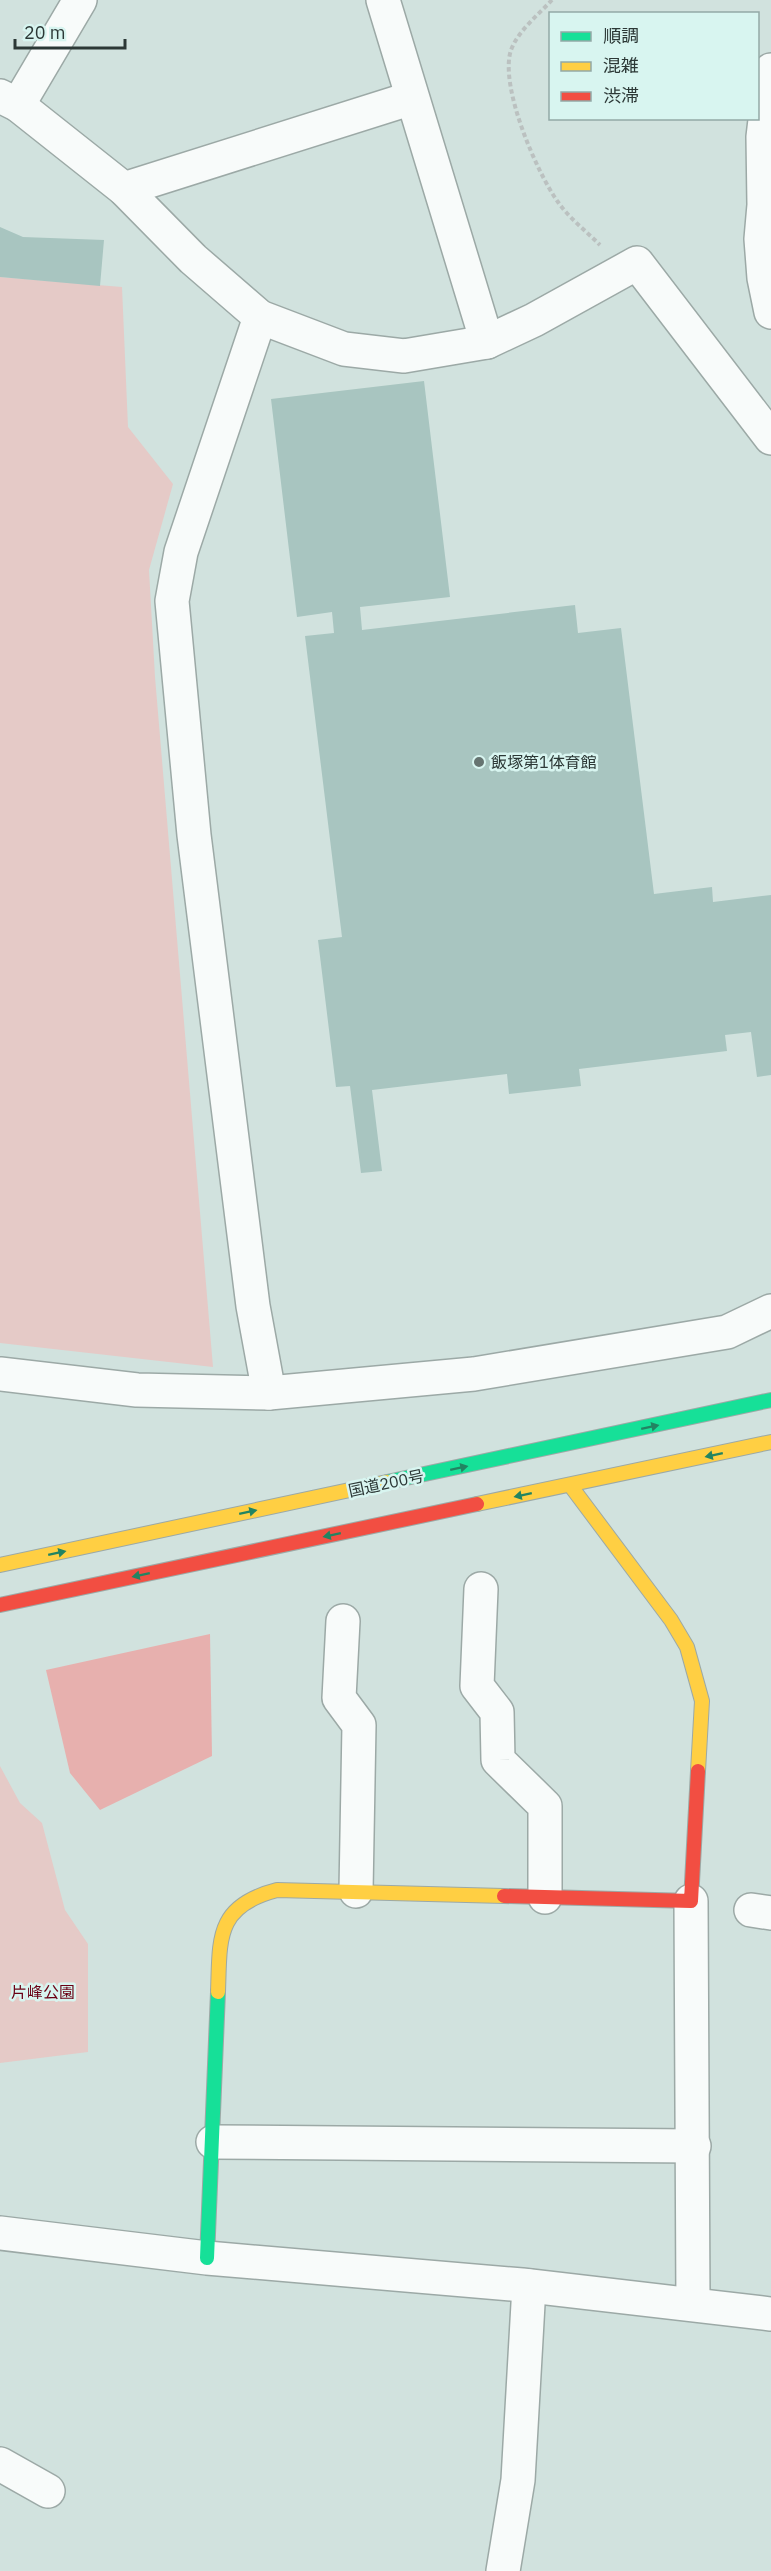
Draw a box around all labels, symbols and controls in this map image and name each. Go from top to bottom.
scale bar [15,12,124,50]
legend [549,12,759,120]
text: 20 m [24,21,66,44]
text: 順調 [603,24,639,47]
text: 混雑 [603,54,639,77]
text: 渋滞 [603,84,639,107]
place label: 飯塚第1体育館 [491,752,597,772]
marker: 飯塚第1体育館 [472,755,486,769]
one-way arrow [641,1422,660,1431]
one-way arrow [704,1450,723,1460]
one-way arrow [450,1462,469,1472]
street label: 国道200号 [346,1465,426,1501]
one-way arrow [513,1491,532,1500]
one-way arrow [239,1507,258,1516]
one-way arrow [322,1531,341,1540]
one-way arrow [48,1547,67,1557]
one-way arrow [132,1571,151,1580]
park label: 片峰公園 [11,1982,75,2002]

